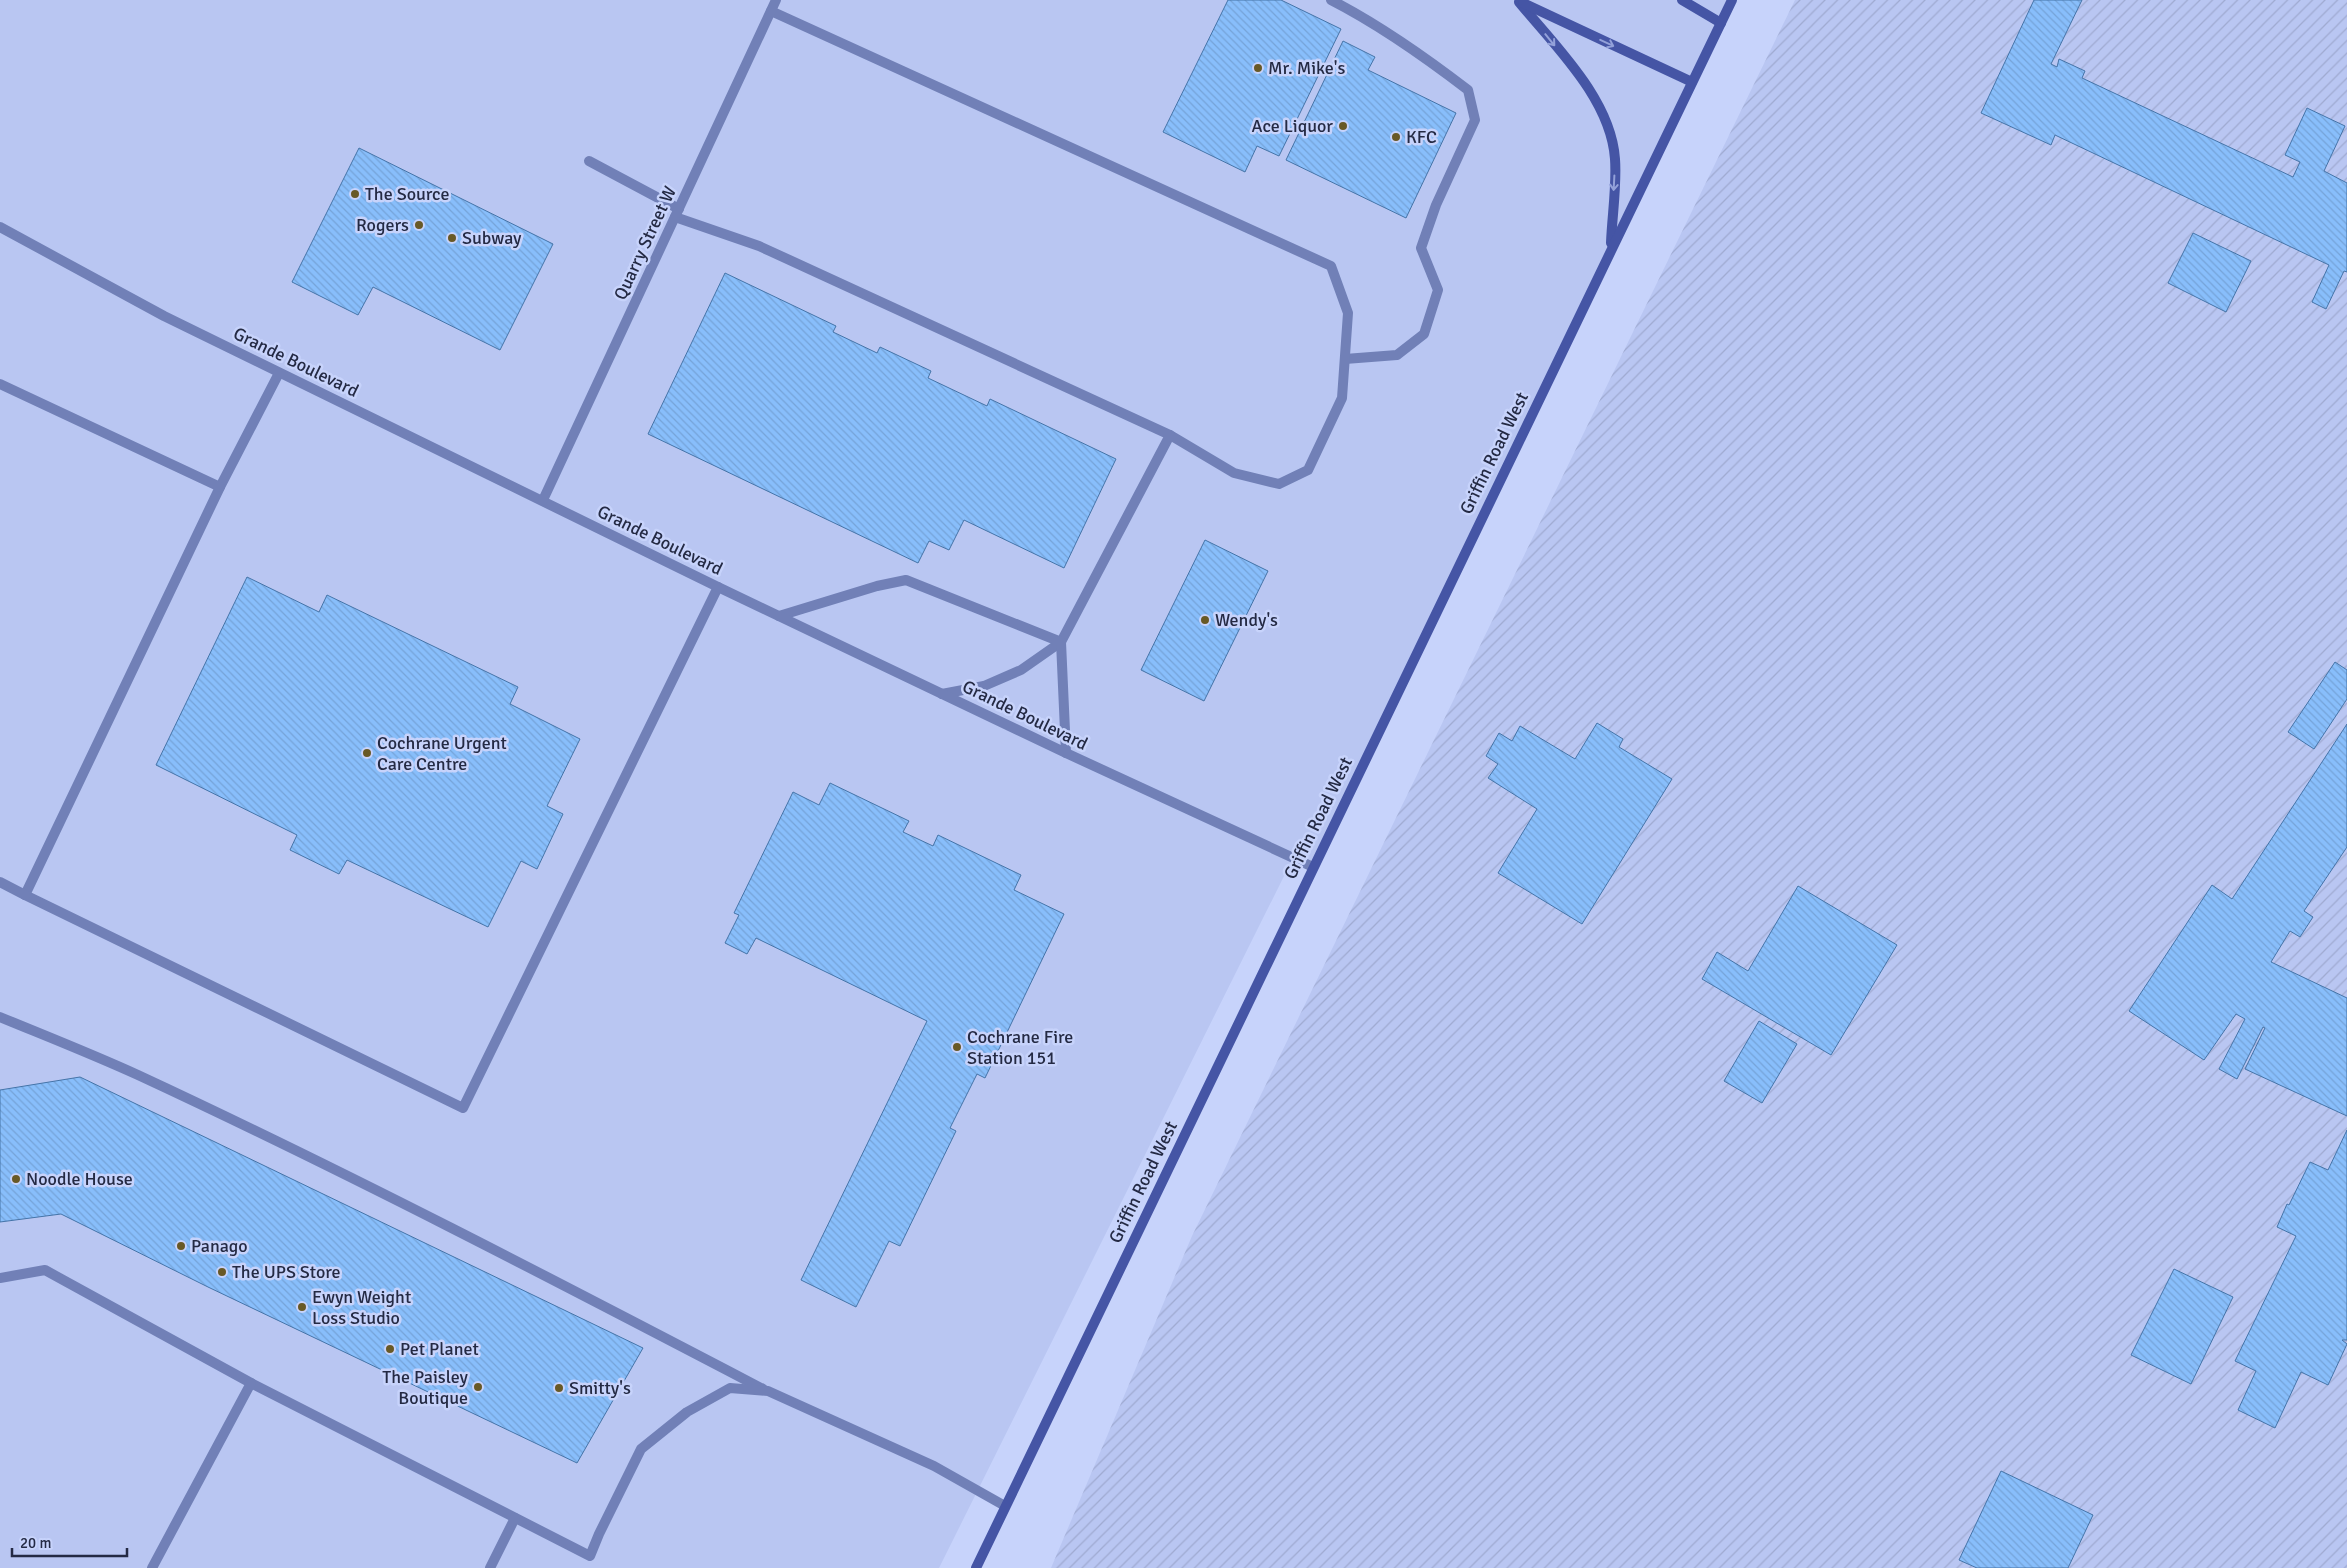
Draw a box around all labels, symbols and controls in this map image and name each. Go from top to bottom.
one-way arrow [1544,33,1555,46]
one-way arrow [1599,39,1614,48]
place label: Mr. Mike's [1268,57,1345,79]
marker: Mr. Mike's [1252,62,1264,74]
place label: Ace Liquor [1252,115,1333,137]
marker: Ace Liquor [1337,120,1349,132]
place label: KFC [1406,126,1437,148]
marker: KFC [1390,131,1402,143]
one-way arrow [1609,174,1619,191]
place label: The Source [365,183,450,205]
street label: Quarry Street W [609,183,681,303]
marker: The Source [349,188,361,200]
place label: Rogers [356,214,409,236]
marker: Rogers [413,219,425,231]
place label: Subway [462,227,522,249]
marker: Subway [446,232,458,244]
street label: Grande Boulevard [230,322,362,402]
street label: Griffin Road West [1455,388,1533,518]
street label: Grande Boulevard [594,500,726,580]
place label: Wendy's [1215,609,1278,631]
marker: Wendy's [1199,614,1211,626]
street label: Grande Boulevard [959,675,1091,755]
place label: Cochrane Urgent Care Centre [377,732,507,775]
marker: Cochrane Urgent Care Centre [361,747,373,759]
street label: Griffin Road West [1279,753,1357,883]
place label: Cochrane Fire Station 151 [967,1026,1073,1069]
marker: Cochrane Fire Station 151 [951,1041,963,1053]
street label: Griffin Road West [1104,1117,1182,1247]
place label: Noodle House [26,1168,133,1190]
marker: Noodle House [10,1173,22,1185]
place label: Panago [191,1235,248,1257]
marker: Panago [175,1240,187,1252]
place label: The UPS Store [232,1261,341,1283]
marker: The UPS Store [216,1266,228,1278]
place label: Ewyn Weight Loss Studio [312,1286,411,1329]
marker: Ewyn Weight Loss Studio [296,1301,308,1313]
place label: Pet Planet [400,1338,479,1360]
marker: Pet Planet [384,1343,396,1355]
place label: The Paisley Boutique [382,1366,469,1409]
place label: Smitty's [569,1377,631,1399]
marker: The Paisley Boutique [472,1381,484,1393]
marker: Smitty's [553,1382,565,1394]
scale bar [12,1526,128,1558]
text: 20 m [20,1534,51,1552]

